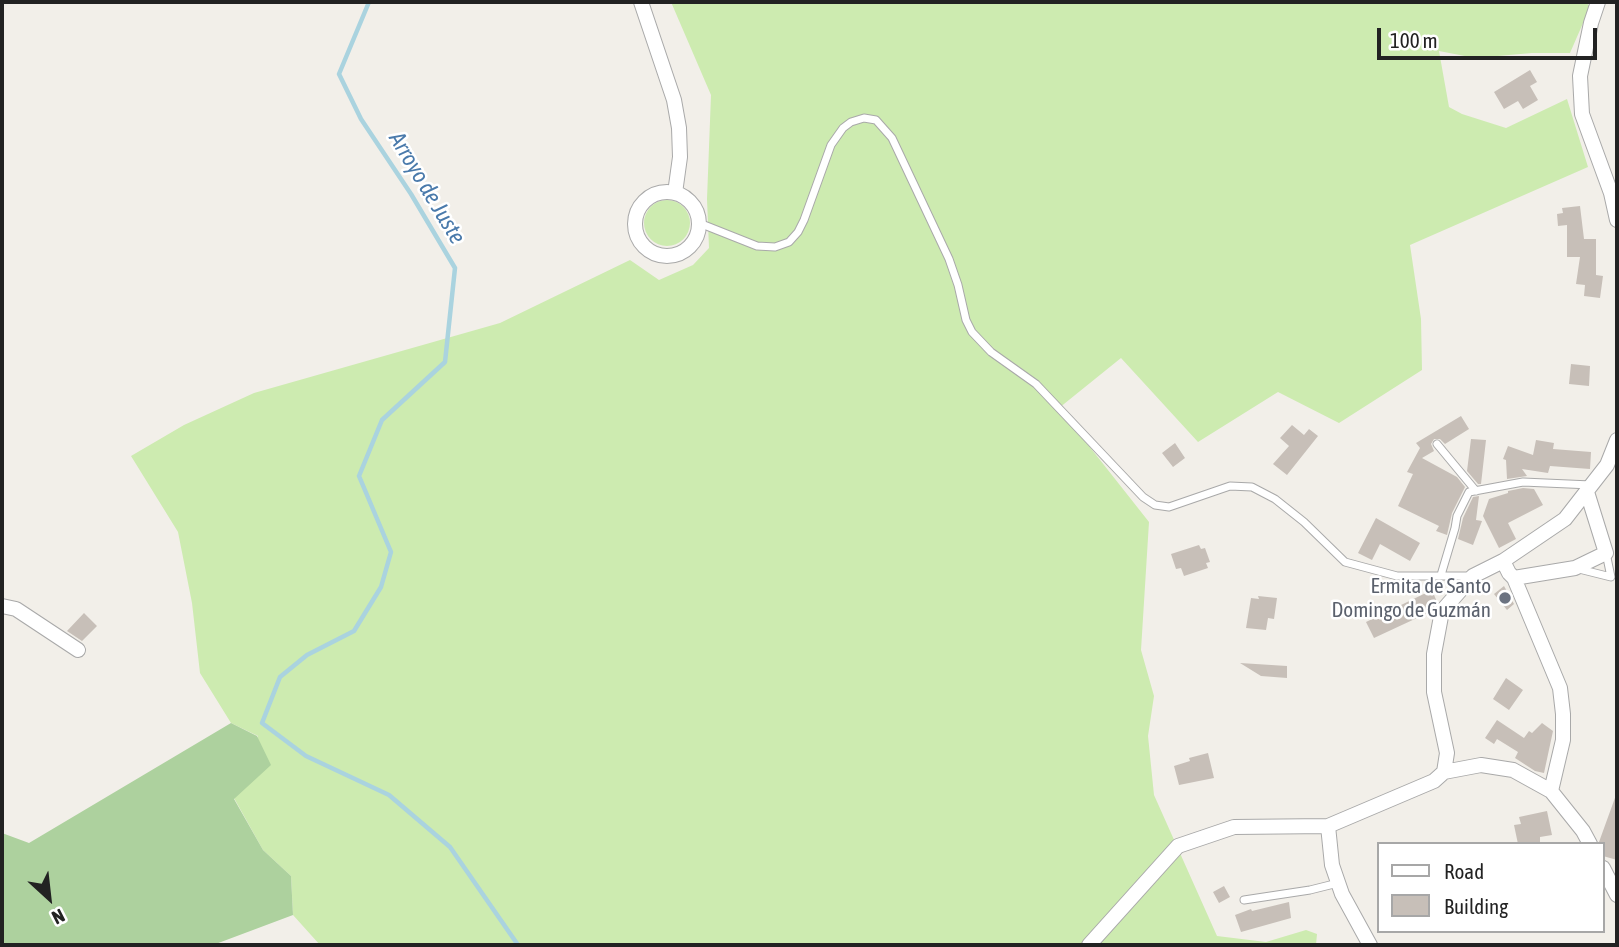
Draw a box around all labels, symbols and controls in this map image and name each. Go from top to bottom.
scale bar [1381,14,1602,58]
text: 100 m [1390,28,1438,52]
water label: Arroyo de Juste [383,127,471,249]
place label: Ermita de Santo Domingo de Guzmán [1332,573,1491,623]
marker: Ermita de Santo Domingo de Guzmán [1497,590,1513,606]
legend [1378,842,1605,933]
text: Road [1444,859,1484,883]
north arrow [14,863,84,933]
text: Building [1444,894,1508,918]
text: N [49,904,69,929]

